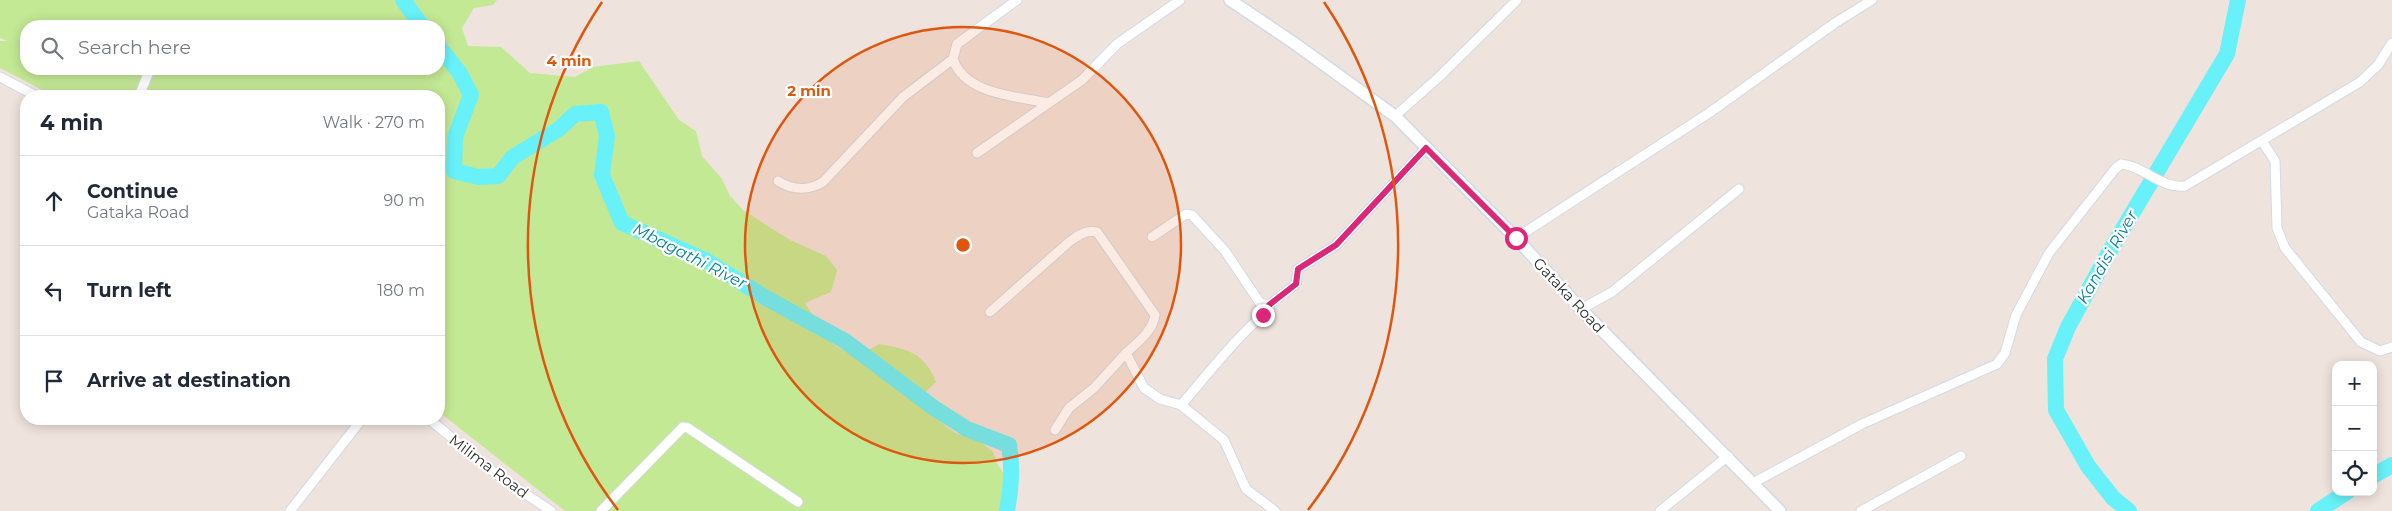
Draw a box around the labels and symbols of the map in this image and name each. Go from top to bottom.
text: 4 min [546,51,592,70]
text: 2 min [787,81,831,100]
water label: Kandisi River [2073,206,2142,307]
water label: Mbagathi River [630,219,751,293]
route start [1505,227,1528,250]
centre of rings [954,236,972,254]
street label: Gataka Road [1529,253,1609,337]
route end [1252,304,1275,327]
street label: Milima Road [446,430,532,502]

